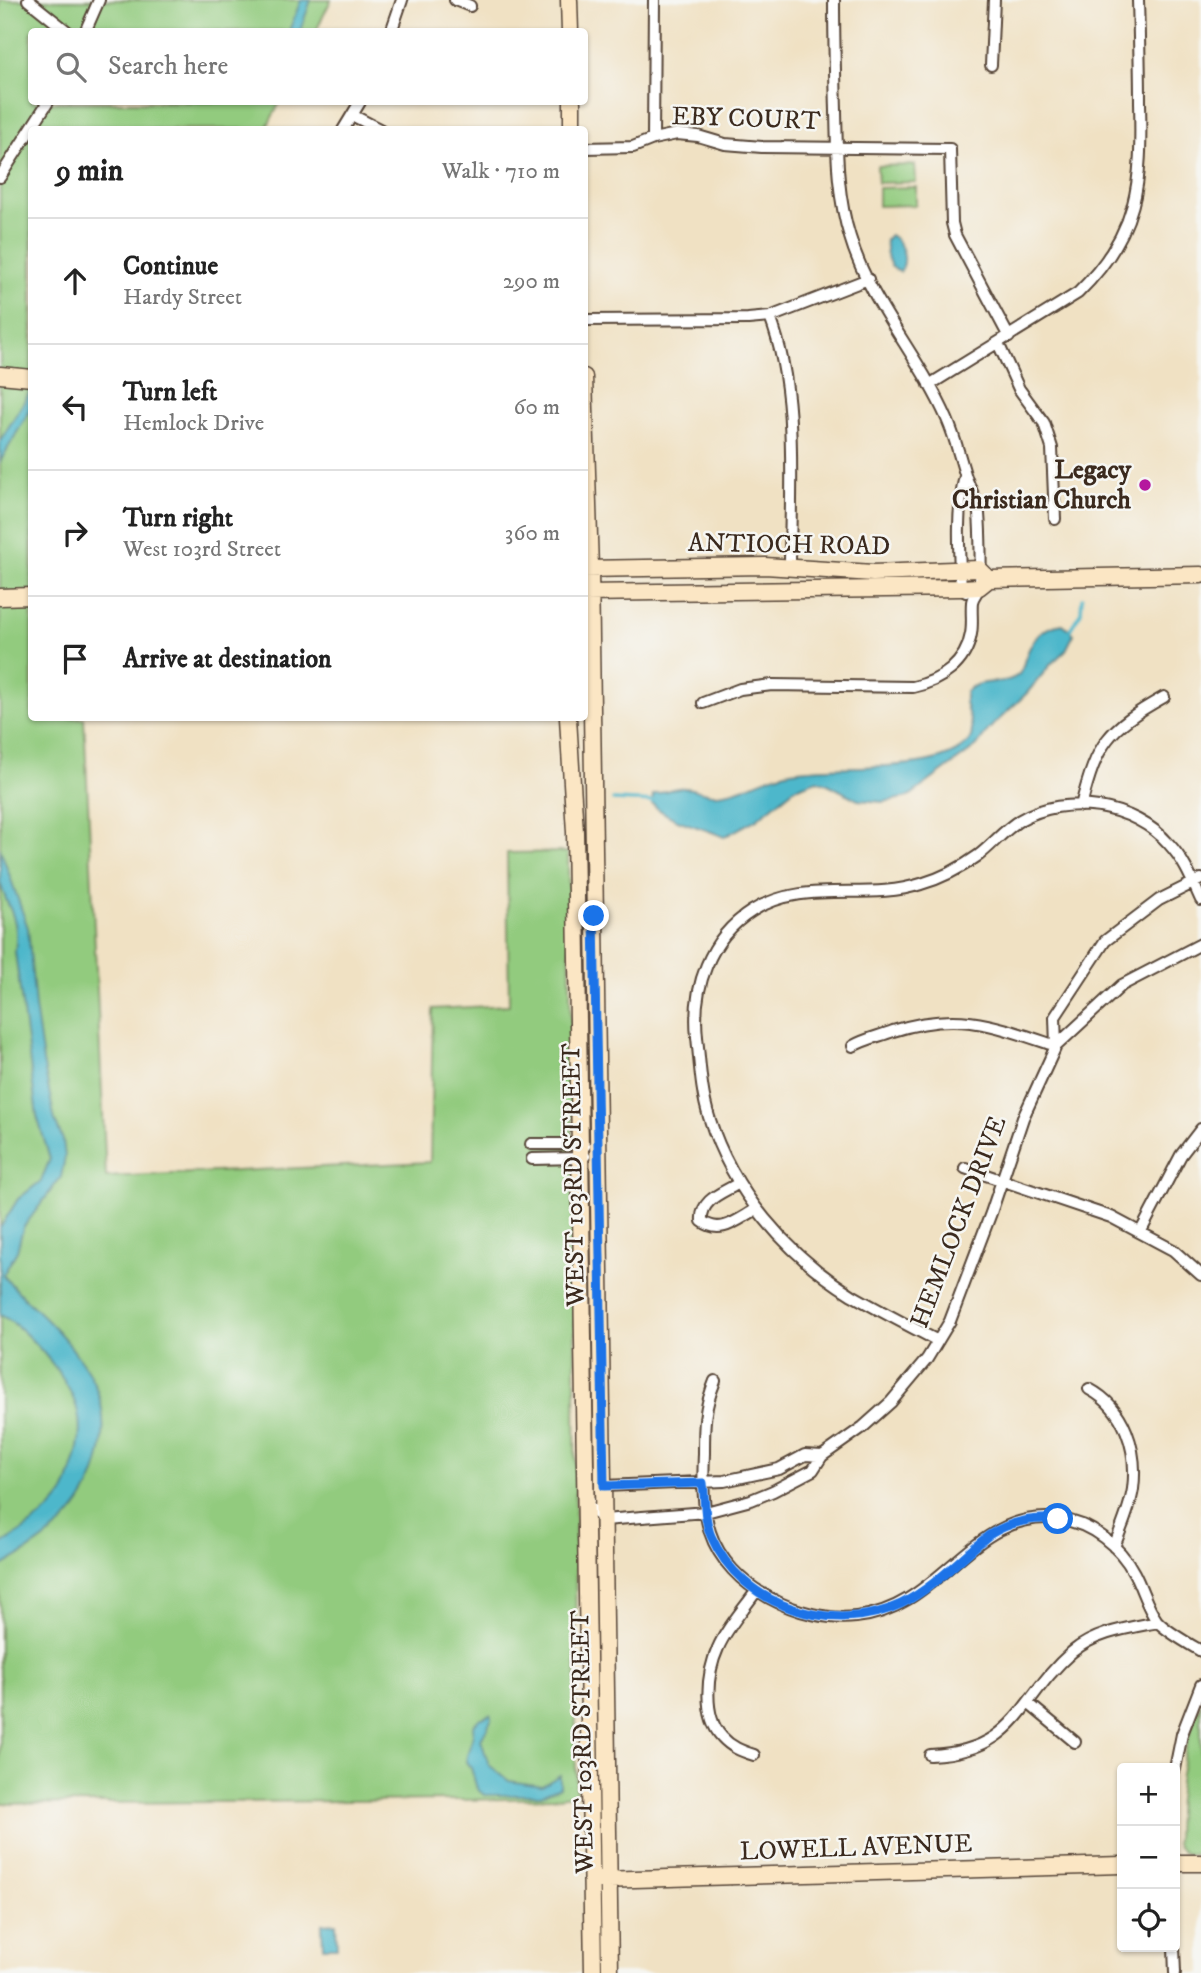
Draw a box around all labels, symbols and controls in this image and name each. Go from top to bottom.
search box [28,28,588,105]
icon: search [52,48,90,86]
text: Search here [108,50,228,83]
street label: EBY COURT [671,100,821,138]
text: 9 min [56,153,123,190]
text: Walk · 710 m [442,157,560,186]
text: Continue [123,250,218,283]
icon: ahead [56,262,94,300]
text: 290 m [503,267,560,296]
text: Hardy Street [123,283,242,312]
text: Turn left [123,376,217,409]
icon: left [56,388,94,426]
text: 60 m [513,393,560,422]
text: Hemlock Drive [123,409,264,438]
place label: Legacy Christian Church [952,454,1132,517]
marker: Legacy Christian Church [1137,477,1153,493]
text: Turn right [123,502,233,535]
icon: right [56,514,94,552]
text: 360 m [505,519,560,548]
street label: ANTIOCH ROAD [688,527,890,563]
text: West 103rd Street [123,535,281,564]
icon: arrive [56,640,94,678]
text: Arrive at destination [123,643,332,676]
route end [578,900,609,931]
street label: WEST 103RD STREET [555,1043,593,1308]
street label: HEMLOCK DRIVE [903,1111,1015,1333]
route start [1042,1503,1073,1534]
street label: WEST 103RD STREET [564,1610,602,1875]
map controls [1117,1763,1180,1952]
button: + [1117,1763,1180,1826]
button: − [1117,1826,1180,1889]
street label: LOWELL AVENUE [739,1827,973,1869]
button: locate [1117,1889,1180,1952]

